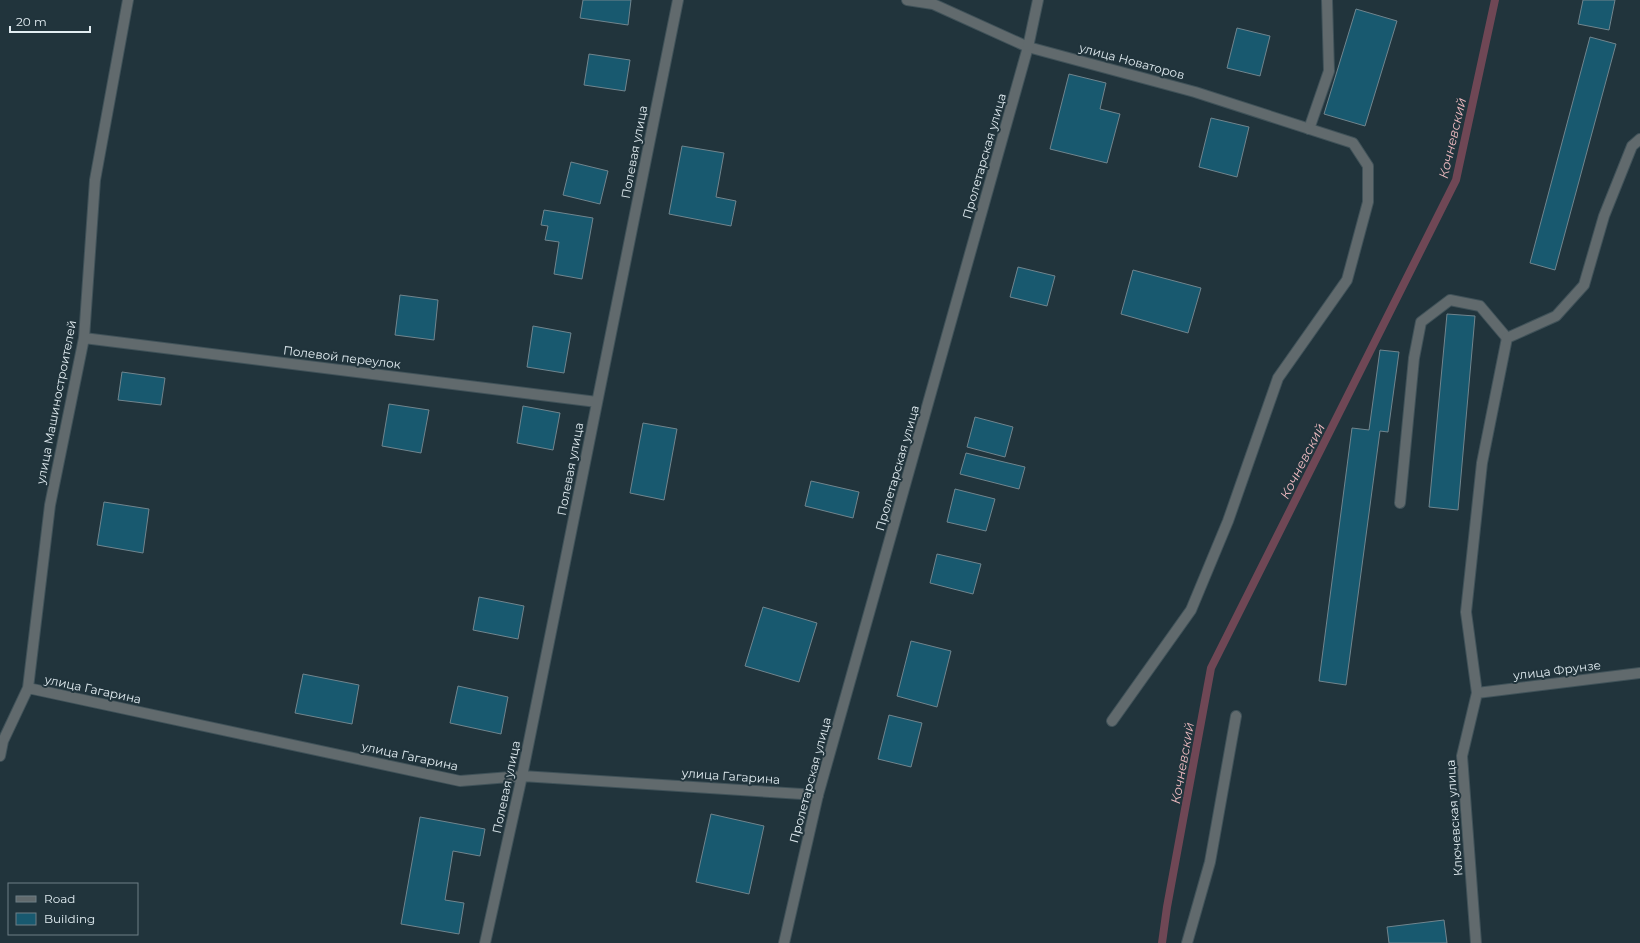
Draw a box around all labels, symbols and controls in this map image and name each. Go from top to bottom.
scale bar [10,8,90,34]
text: 20 m [16,14,47,29]
street label: улица Новаторов [1077,39,1186,82]
street label: Пролетарская улица [959,92,1009,220]
water label: Кочневский [1435,96,1469,180]
street label: Полевая улица [618,104,650,200]
street label: улица Машиностроителей [33,319,79,486]
street label: Полевой переулок [282,342,402,372]
street label: Пролетарская улица [872,404,922,532]
street label: Полевая улица [554,421,586,517]
water label: Кочневский [1276,421,1328,501]
street label: улица Фрунзе [1511,657,1602,683]
street label: улица Гагарина [42,671,143,707]
street label: Пролетарская улица [786,715,834,845]
water label: Кочневский [1167,721,1197,805]
street label: улица Гагарина [359,738,460,774]
street label: Полевая улица [489,739,523,835]
street label: Ключевская улица [1442,759,1466,877]
street label: улица Гагарина [680,765,781,787]
legend [8,883,138,935]
text: Road [44,891,75,906]
text: Building [44,911,95,926]

